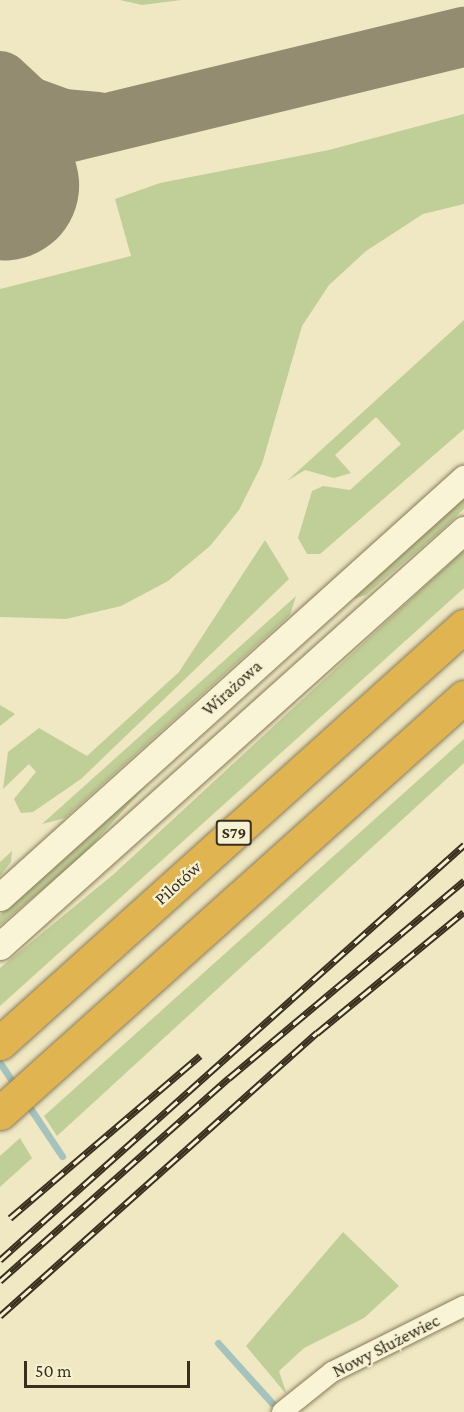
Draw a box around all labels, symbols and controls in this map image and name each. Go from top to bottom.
street label: Wirażowa [198,655,266,721]
road number: S79 [214,820,254,846]
street label: Pilotów [150,856,206,910]
street label: Nowy Służewiec [329,1310,443,1382]
scale bar [27,1349,194,1387]
text: 50 m [35,1361,72,1381]

